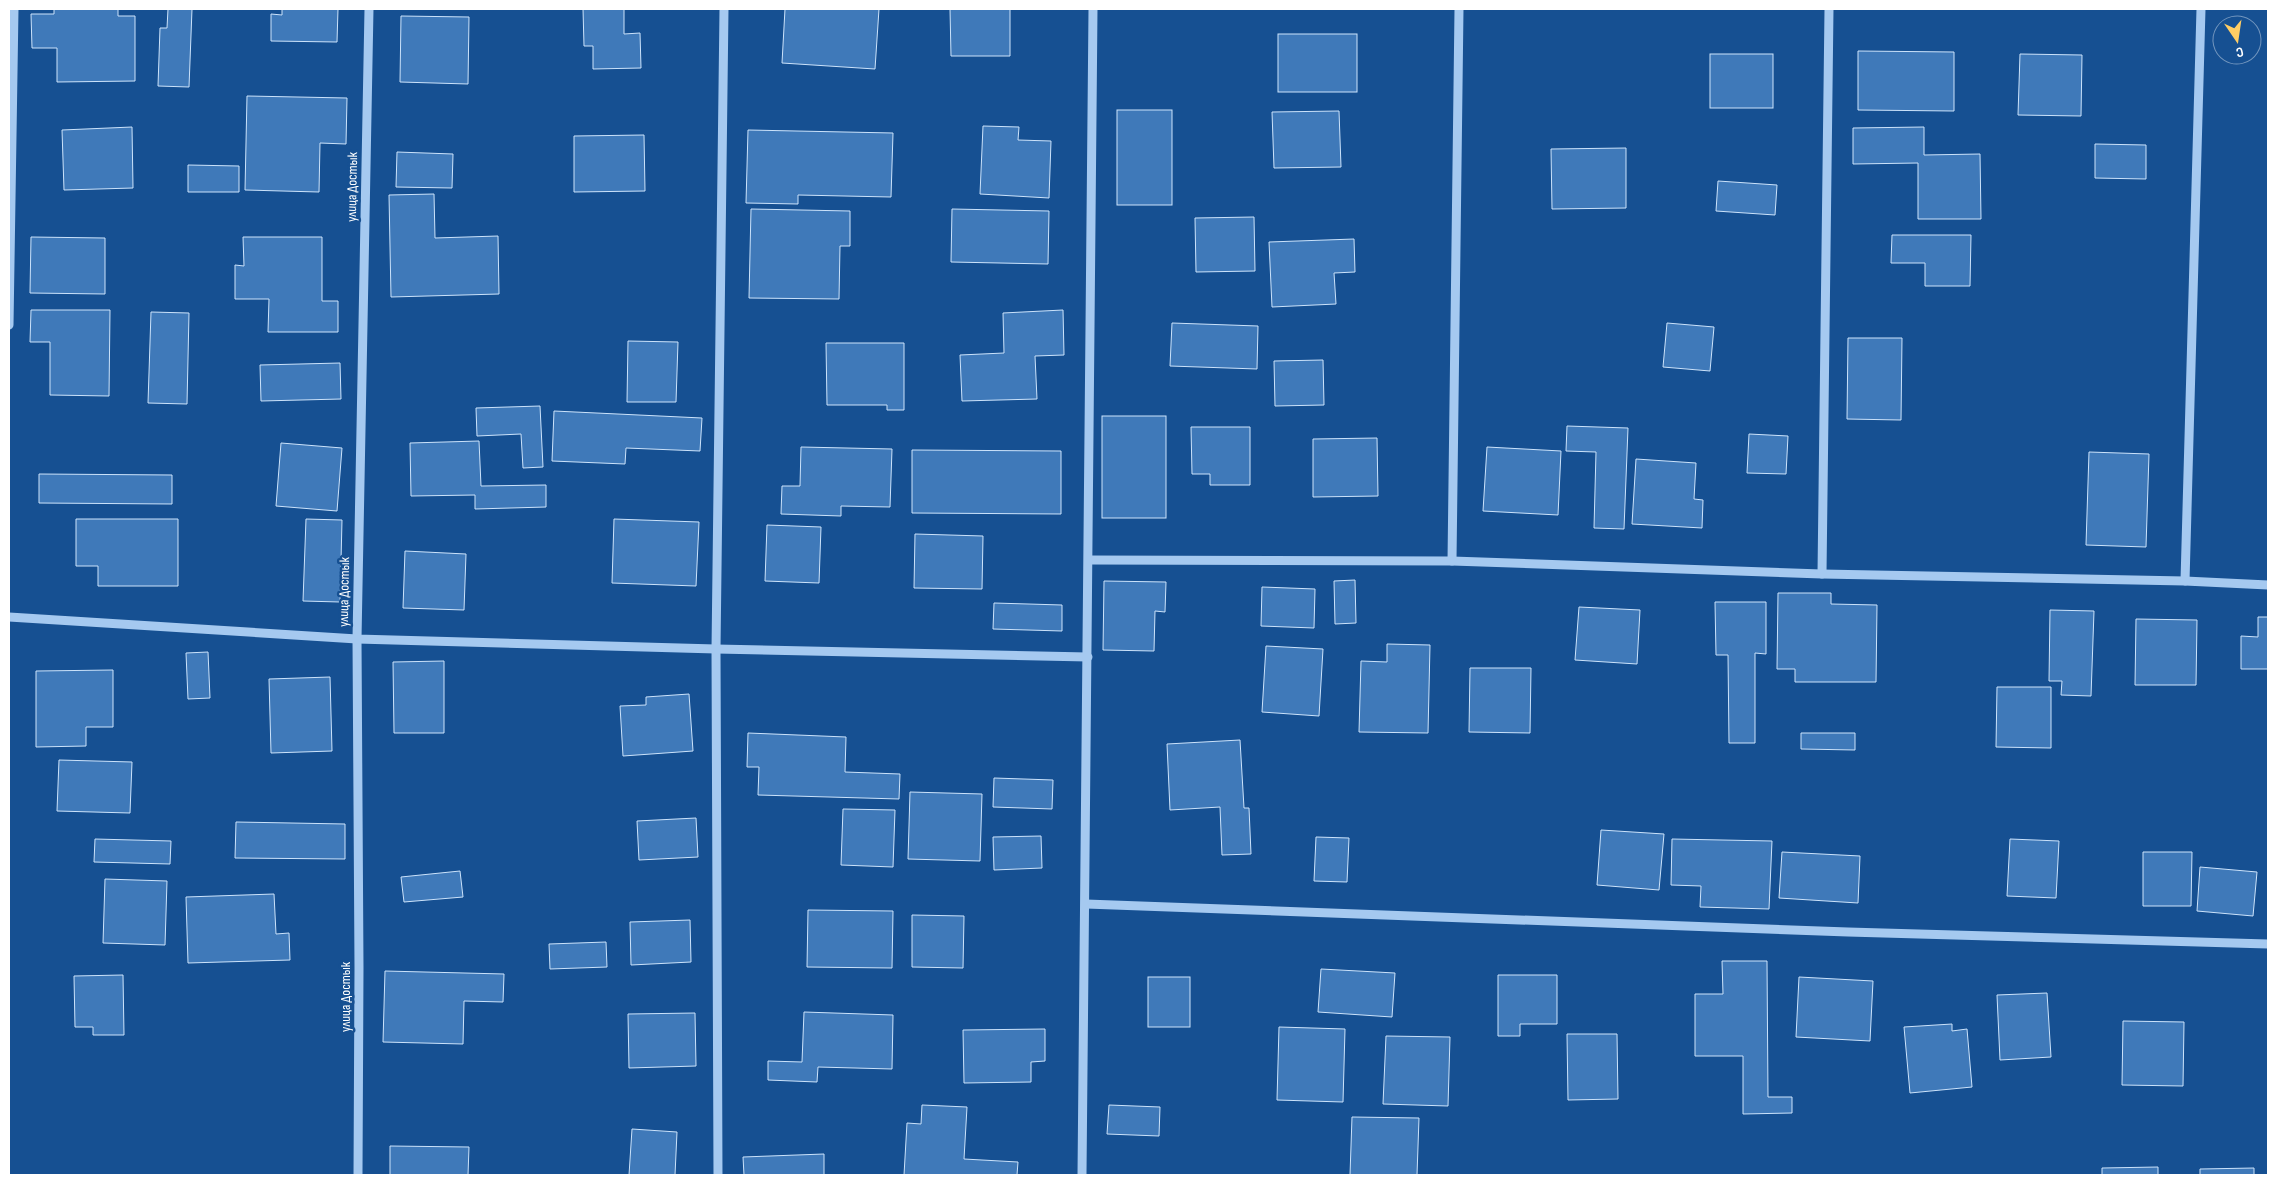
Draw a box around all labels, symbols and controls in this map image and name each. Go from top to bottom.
north arrow [2212,15,2262,65]
text: С [2234,43,2245,61]
street label: улица Достык [343,151,361,222]
street label: улица Достык [335,556,353,627]
street label: улица Достык [337,961,354,1032]

